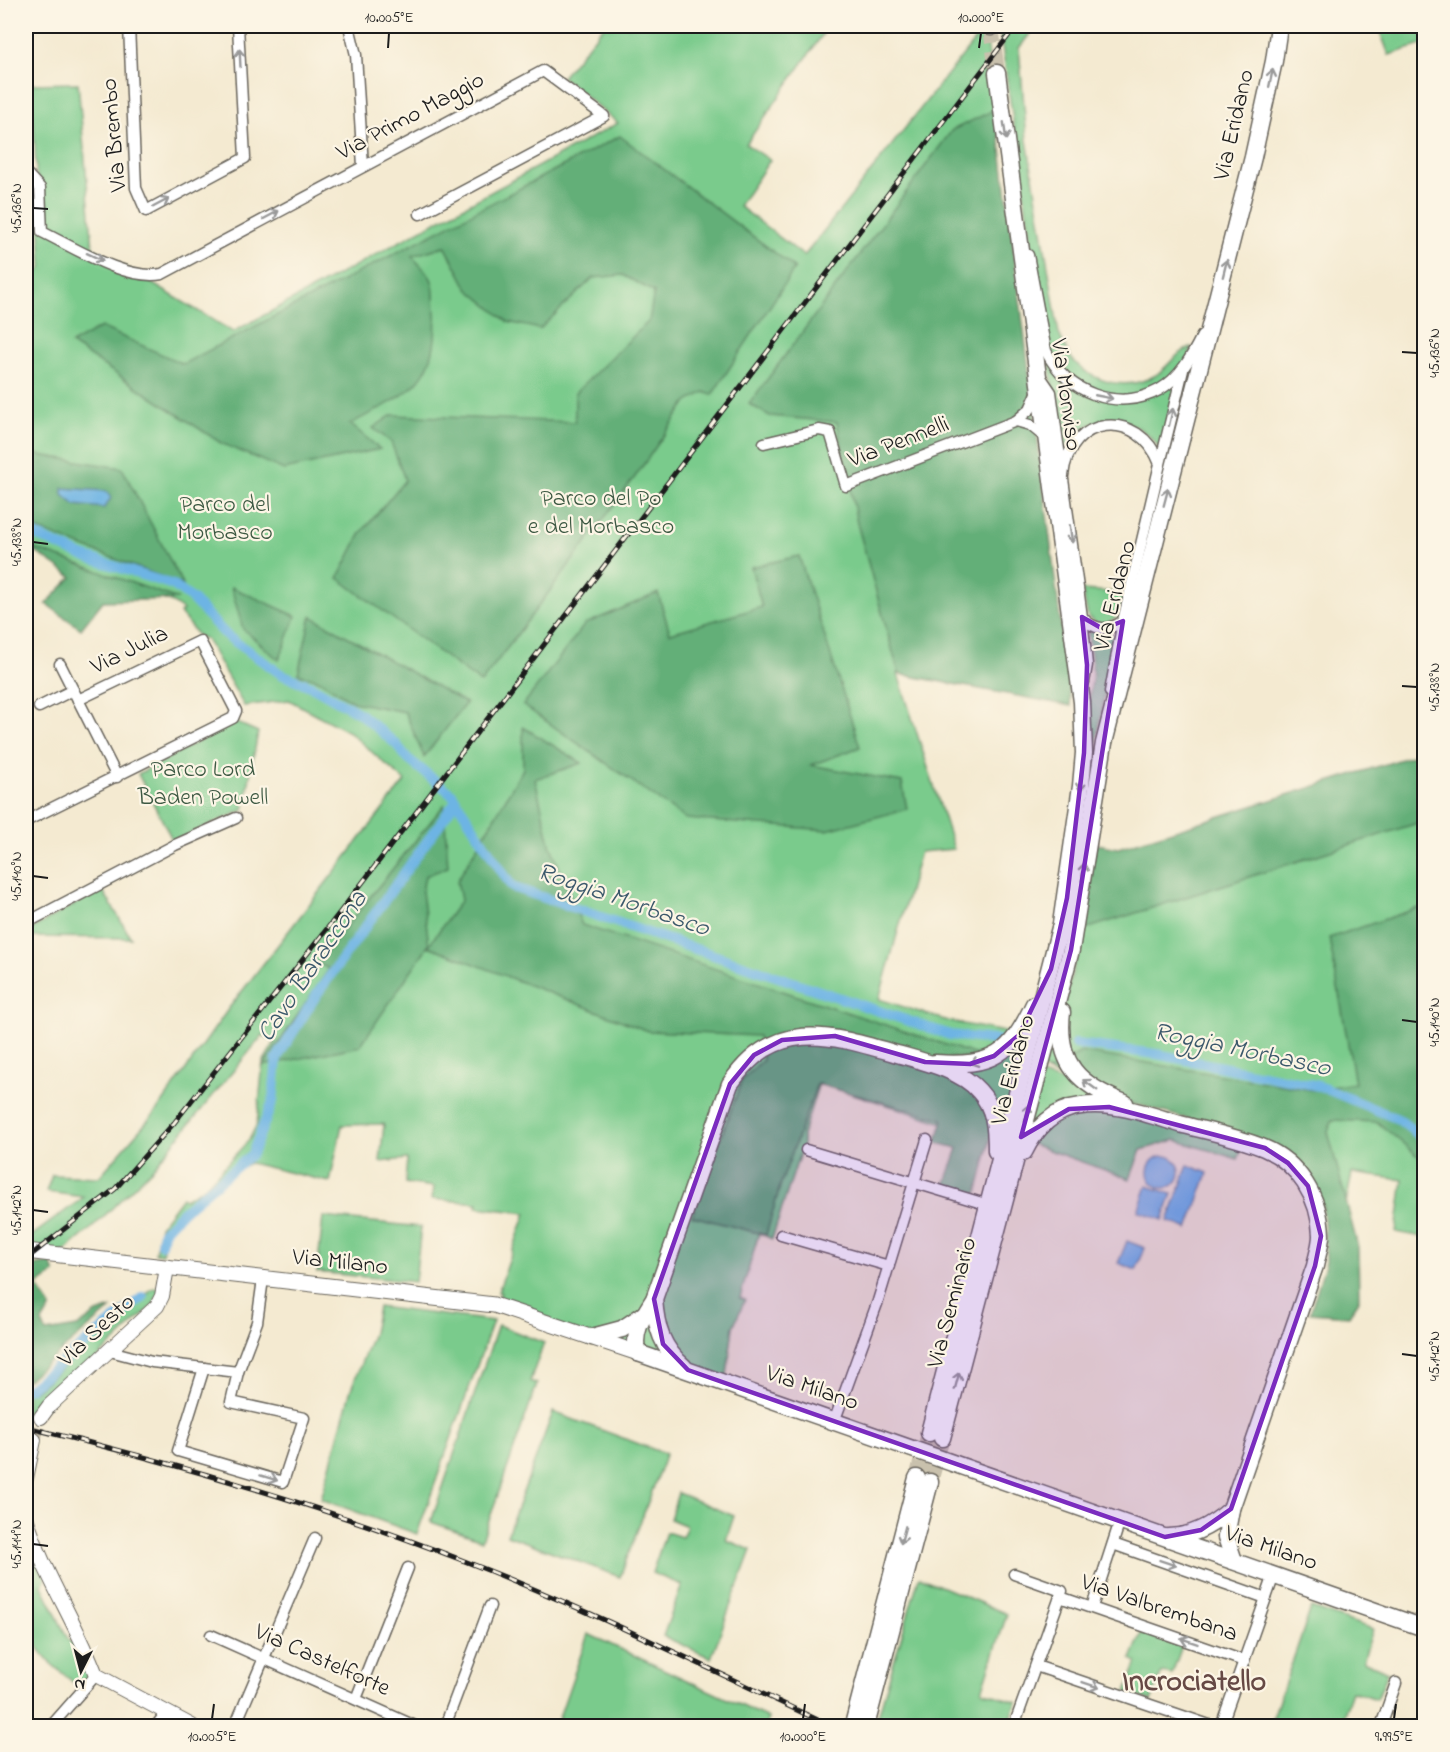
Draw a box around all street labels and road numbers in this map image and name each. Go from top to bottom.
street label: Via Primo Maggio [330,63,491,171]
street label: Via Eridano [1205,66,1265,185]
street label: Via Brembo [93,77,137,194]
street label: Via Monviso [1040,336,1090,453]
street label: Via Pennelli [842,408,955,479]
street label: Via Eridano [1085,537,1147,656]
street label: Via Julia [84,617,175,685]
street label: Via Eridano [982,1011,1046,1130]
street label: Via Seminario [919,1234,987,1373]
street label: Via Milano [289,1240,390,1285]
street label: Via Sesto [50,1286,144,1377]
street label: Via Milano [760,1357,863,1421]
street label: Via Milano [1219,1517,1322,1581]
street label: Via Valbrembana [1075,1565,1242,1652]
street label: Via Castelforte [248,1615,396,1707]

